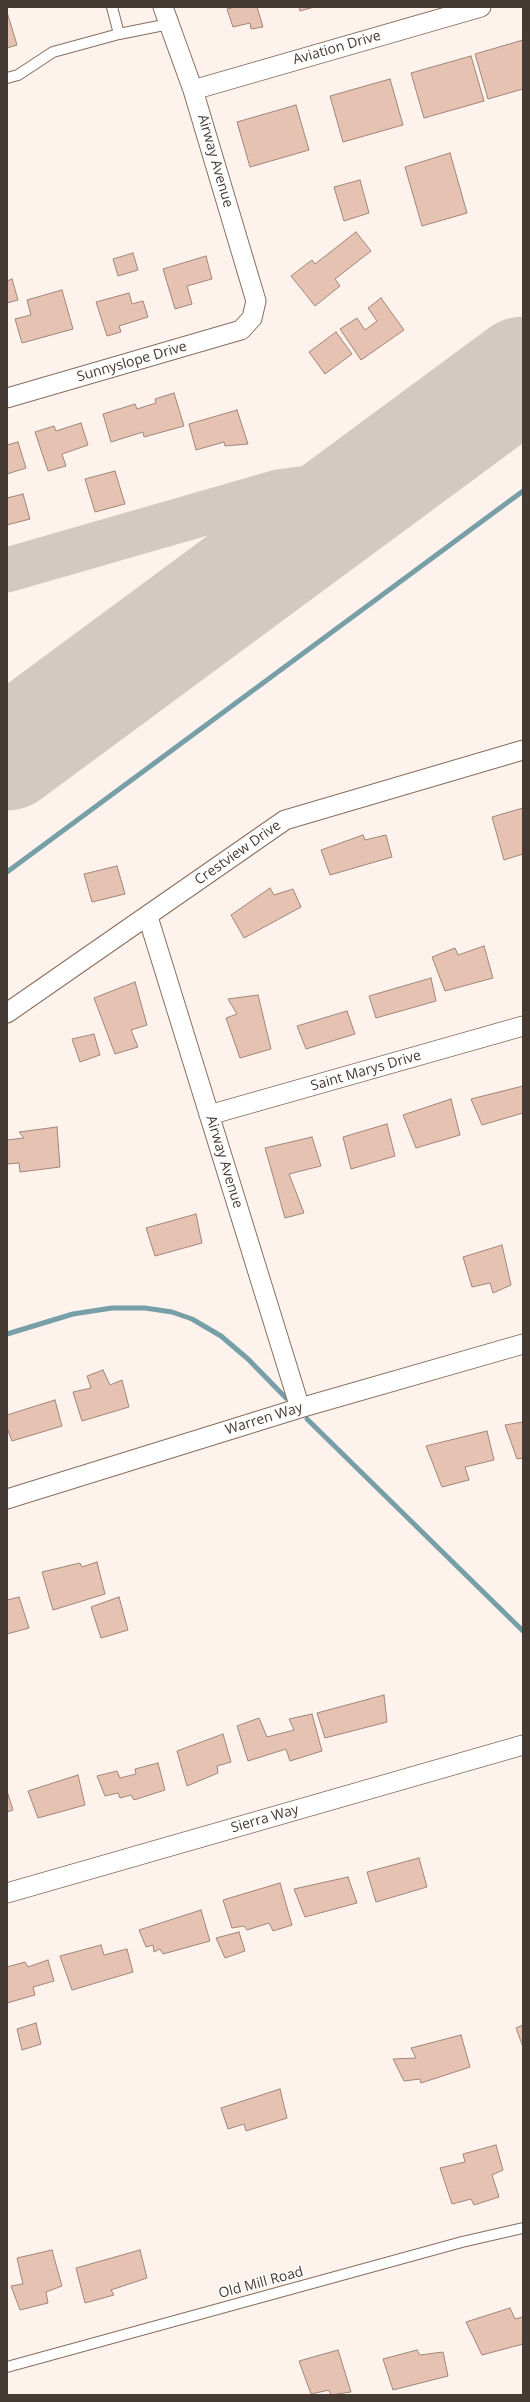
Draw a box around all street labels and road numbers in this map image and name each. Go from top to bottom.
street label: Aviation Drive [291,27,383,69]
street label: Airway Avenue [194,112,236,210]
street label: Sunnyslope Drive [75,338,189,386]
street label: Crestview Drive [192,817,284,889]
street label: Saint Marys Drive [309,1047,423,1095]
street label: Airway Avenue [202,1114,246,1210]
street label: Warren Way [223,1399,305,1439]
street label: Sierra Way [229,1801,301,1837]
street label: Old Mill Road [217,2264,305,2302]

